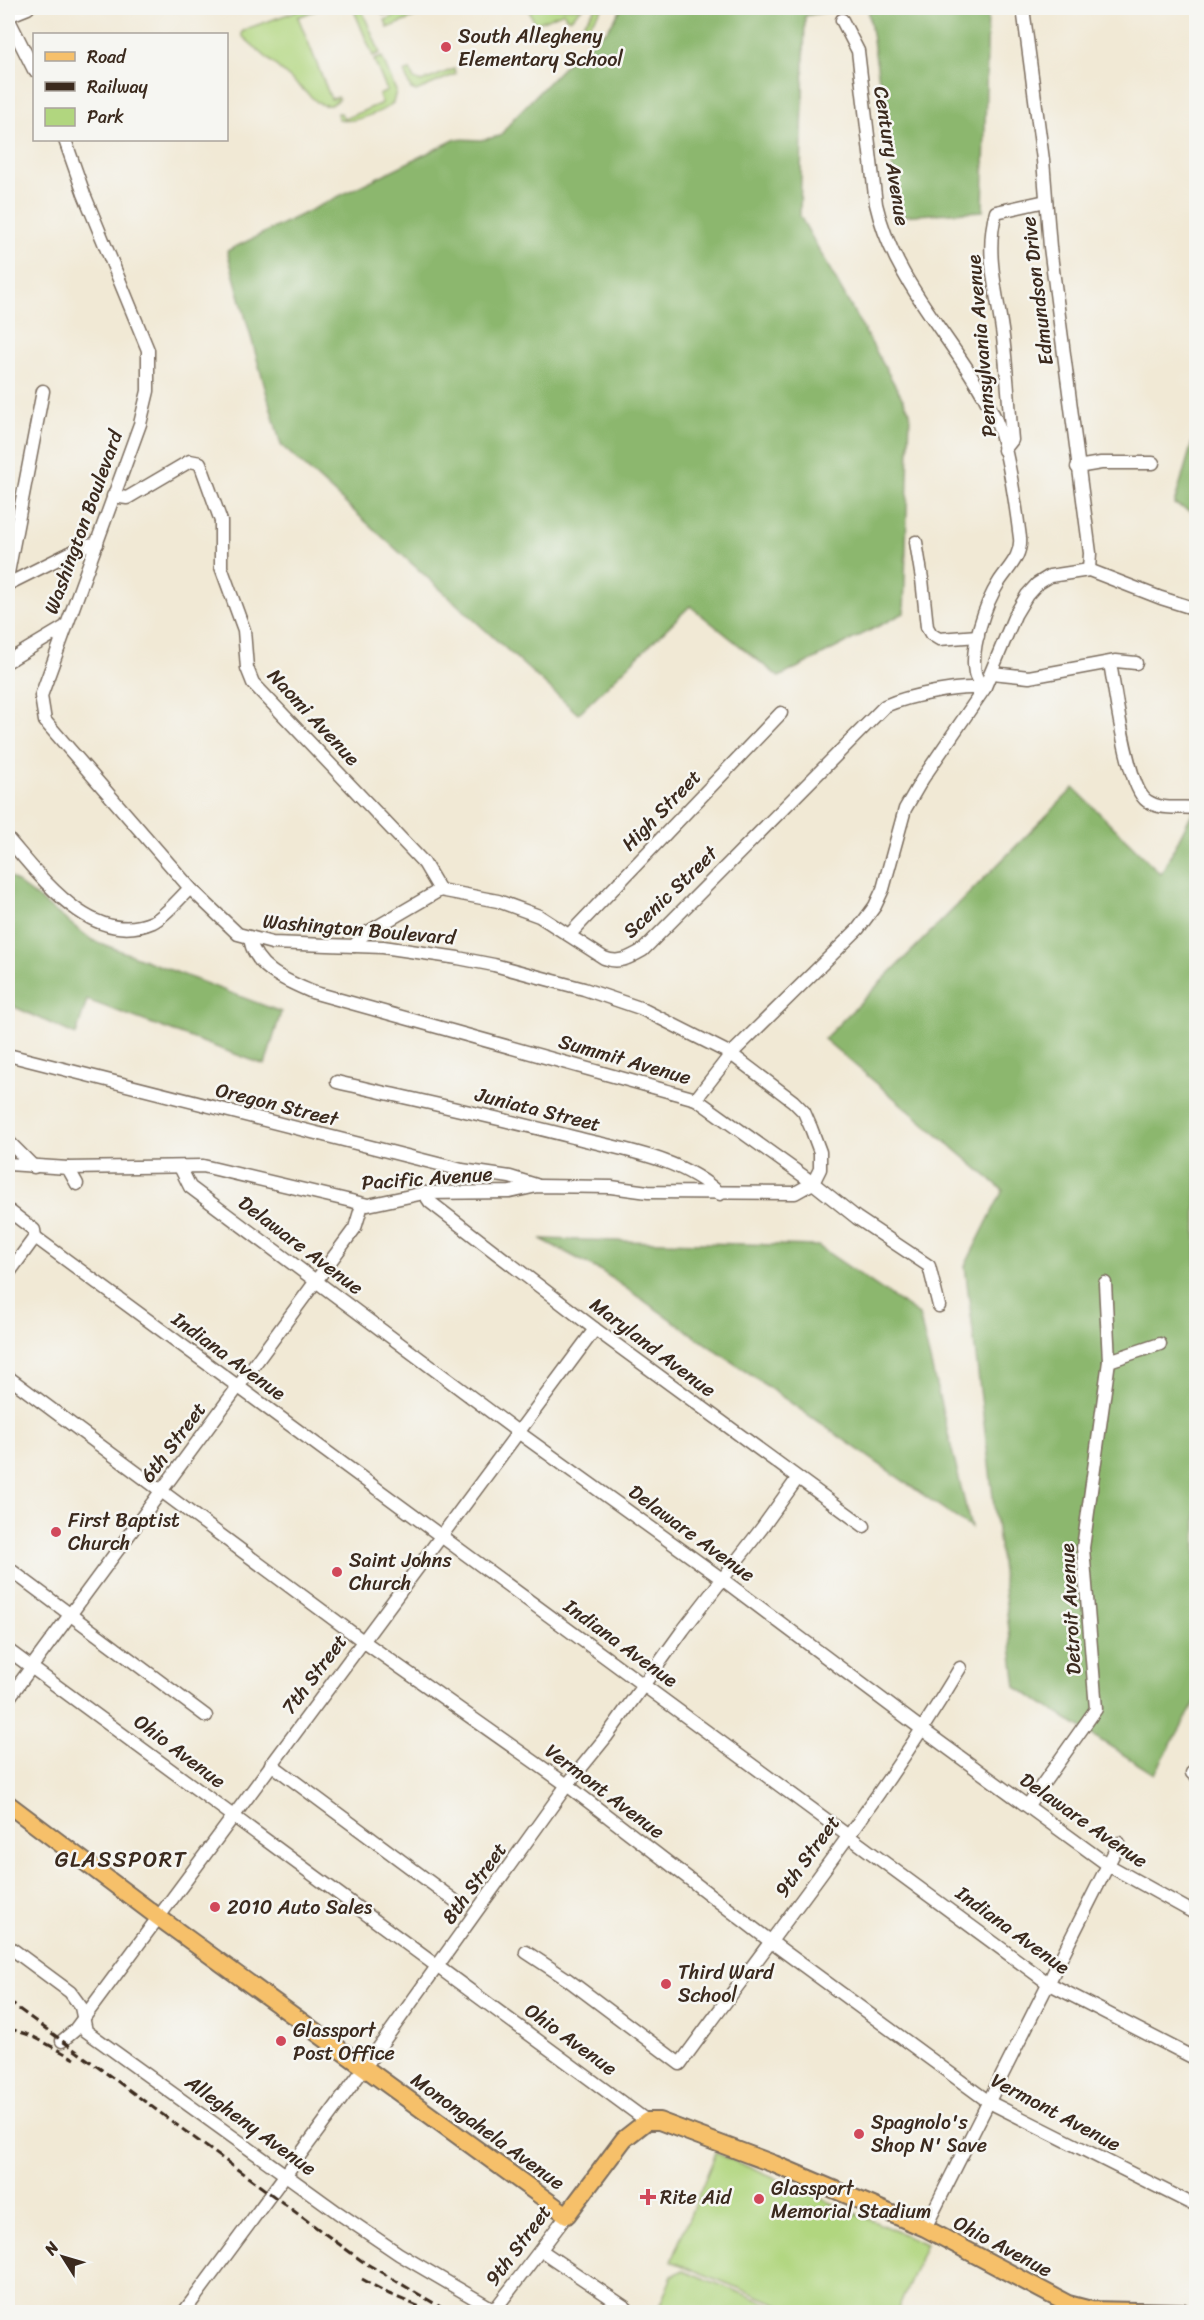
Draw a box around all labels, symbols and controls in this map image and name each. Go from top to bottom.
place label: South Allegheny Elementary School [458,19,623,77]
legend [33,33,228,141]
marker: South Allegheny Elementary School [439,40,453,54]
text: Road [87,41,127,73]
text: Railway [87,71,149,103]
street label: Century Avenue [863,84,920,228]
text: Park [87,101,124,133]
street label: Edmundson Drive [1011,214,1064,367]
street label: Pennsylvania Avenue [956,253,1007,439]
street label: Washington Boulevard [34,424,133,619]
street label: Naomi Avenue [259,660,369,775]
street label: High Street [613,761,710,860]
street label: Scenic Street [614,837,727,947]
street label: Washington Boulevard [261,904,458,955]
street label: Summit Avenue [554,1024,695,1095]
street label: Oregon Street [212,1072,343,1137]
street label: Juniata Street [471,1077,604,1142]
street label: Pacific Avenue [360,1156,494,1201]
street label: Delaware Avenue [230,1186,371,1305]
street label: Maryland Avenue [582,1288,724,1407]
street label: Indiana Avenue [163,1302,294,1410]
street label: 6th Street [131,1394,216,1490]
street label: Delaware Avenue [621,1475,763,1592]
place label: First Baptist Church [68,1503,180,1561]
marker: First Baptist Church [49,1525,63,1539]
street label: Detroit Avenue [1050,1542,1091,1676]
place label: Saint Johns Church [349,1543,452,1601]
marker: Saint Johns Church [330,1565,344,1579]
street label: Indiana Avenue [555,1589,686,1697]
street label: 7th Street [272,1626,357,1722]
street label: Ohio Avenue [126,1705,233,1798]
street label: Vermont Avenue [537,1734,672,1848]
street label: Delaware Avenue [1012,1763,1155,1878]
street label: 9th Street [765,1807,850,1905]
street label: 8th Street [432,1835,517,1932]
district label: GLASSPORT [55,1840,188,1879]
street label: Indiana Avenue [947,1876,1078,1984]
place label: 2010 Auto Sales [227,1890,373,1925]
marker: 2010 Auto Sales [208,1900,222,1914]
place label: Third Ward School [678,1955,775,2013]
marker: Third Ward School [659,1977,673,1991]
street label: Ohio Avenue [517,1993,625,2085]
place label: Glassport Post Office [293,2013,395,2071]
marker: Glassport Post Office [274,2034,288,2048]
street label: Monongahela Avenue [403,2063,572,2200]
street label: Vermont Avenue [984,2063,1127,2161]
street label: Allegheny Avenue [177,2065,324,2185]
place label: Spagnolo's Shop N' Save [871,2105,987,2163]
marker: Spagnolo's Shop N' Save [852,2127,866,2141]
place label: Glassport Memorial Stadium [771,2171,931,2229]
place label: Rite Aid [660,2180,733,2215]
marker: Rite Aid [641,2190,655,2204]
marker: Glassport Memorial Stadium [752,2192,766,2206]
street label: 9th Street [476,2197,561,2294]
street label: Ohio Avenue [947,2206,1059,2287]
north arrow [33,2227,93,2287]
text: N [36,2234,67,2262]

